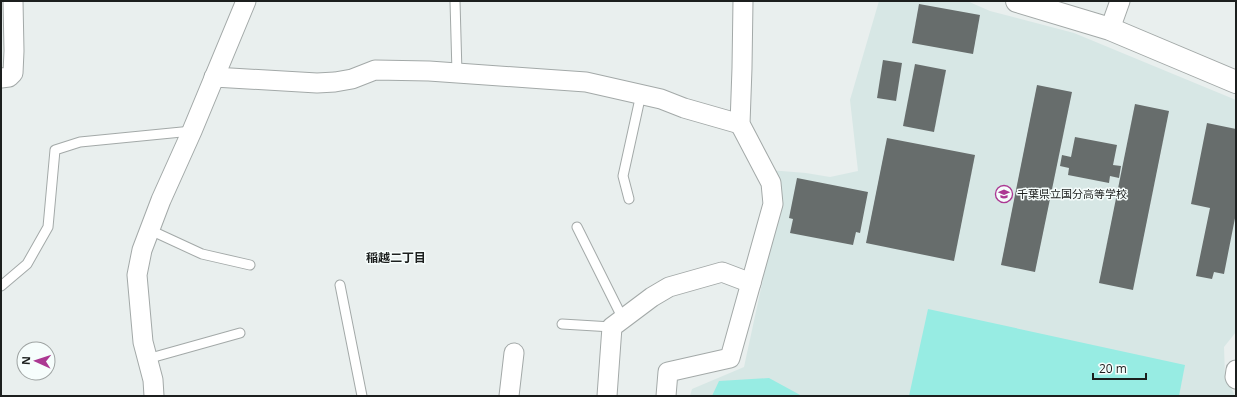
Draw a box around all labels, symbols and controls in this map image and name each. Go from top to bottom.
school or university icon: 千葉県立国分高等学校 [994,184,1014,204]
place label: 千葉県立国分高等学校 [1017,186,1127,201]
district label: 稲越二丁目 [366,249,426,266]
north arrow [16,341,56,381]
scale bar [1093,355,1146,381]
text: N [18,356,33,365]
text: 20 m [1099,360,1127,377]

